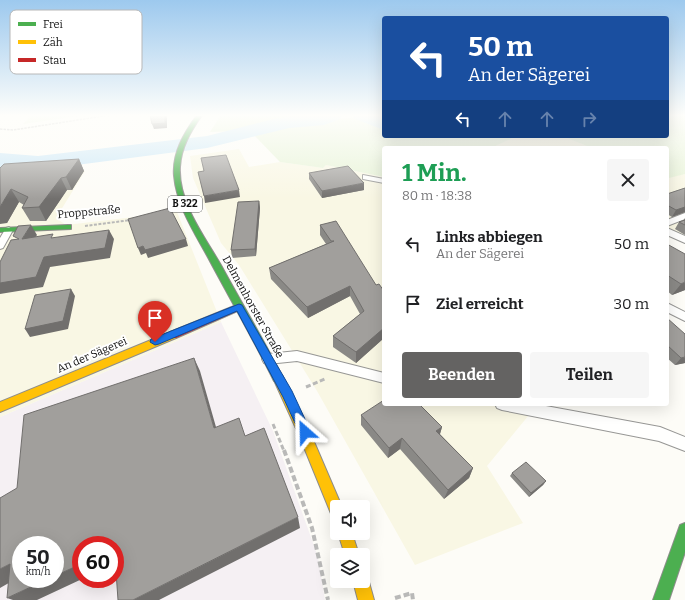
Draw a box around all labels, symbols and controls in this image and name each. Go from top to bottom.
legend [10,10,142,74]
text: Frei [43,18,64,31]
text: 50 m [468,30,533,63]
icon: left [402,32,454,84]
text: Zäh [43,36,63,49]
text: Stau [43,54,66,67]
text: An der Sägerei [468,64,590,86]
icon: left [452,108,474,130]
icon: ahead [494,108,516,130]
icon: ahead [536,108,558,130]
icon: right [578,108,600,130]
text: 1 Min. [402,159,467,187]
button: close [607,159,649,201]
text: 80 m · 18:38 [402,188,472,203]
road number: B 322 [168,196,202,212]
street label: Proppstraße [57,203,121,221]
text: Links abbiegen [436,228,543,246]
icon: left [402,233,424,255]
text: 50 m [614,235,649,253]
text: An der Sägerei [436,246,524,261]
street label: Delmenhorster Straße [220,254,286,360]
icon: arrive [402,293,424,315]
text: Ziel erreicht [436,295,524,313]
text: 30 m [614,295,649,313]
pin [138,301,172,342]
icon: arrive [144,307,166,329]
street label: An der Sägerei [55,334,130,376]
button: Beenden [402,352,522,398]
button: Teilen [530,352,649,398]
position arrow [284,411,326,453]
map controls [330,500,370,588]
button: sound [330,500,370,540]
speed limit sign: 60 [72,536,124,588]
text: 50 [26,545,50,569]
button: layers [330,548,370,588]
text: km/h [26,566,50,578]

